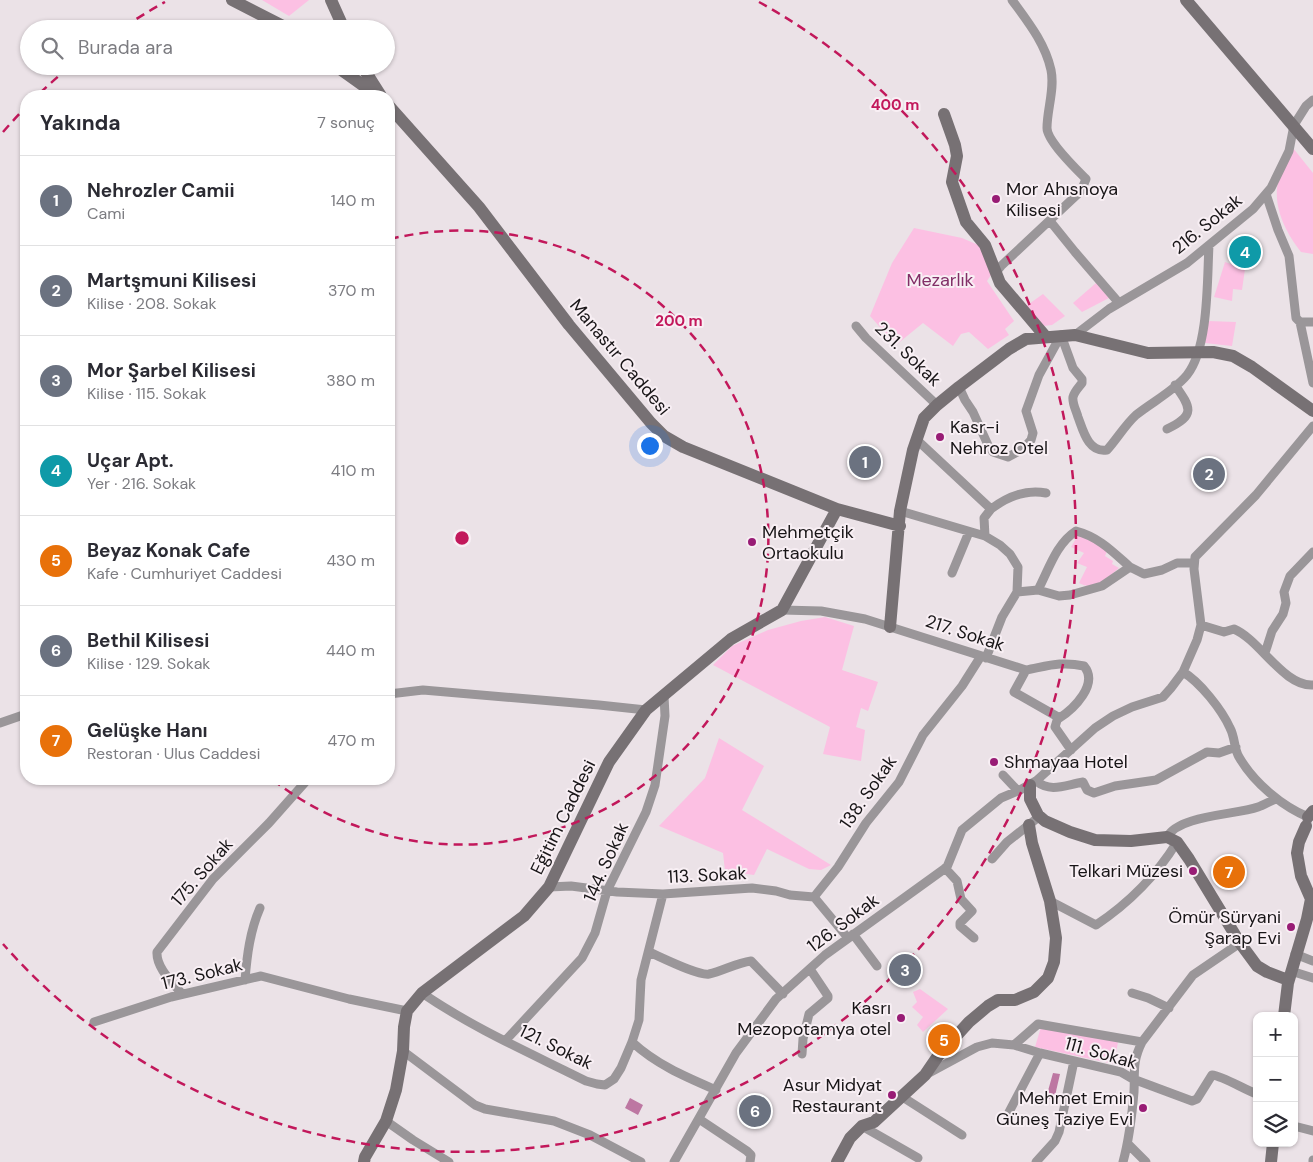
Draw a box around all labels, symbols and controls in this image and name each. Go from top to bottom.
search box [20,20,395,75]
icon: search [38,34,66,62]
text: Burada ara [78,35,173,60]
text: 400 m [871,95,919,115]
text: Yakında [40,109,121,137]
text: 7 sonuç [317,112,375,133]
place label: Mor Ahısnoya Kilisesi [1006,177,1118,222]
text: Nehrozler Camii [87,178,234,203]
street label: 216. Sokak [1167,188,1247,260]
text: 1 [53,190,59,211]
text: 140 m [331,190,375,211]
marker: Mor Ahısnoya Kilisesi [990,193,1002,205]
text: Cami [87,203,125,224]
pin: 4 [1229,233,1261,271]
text: Martşmuni Kilisesi [87,268,256,293]
park label: Mezarlık [906,268,974,292]
text: 2 [51,280,61,301]
text: 370 m [328,280,375,301]
text: Kilise · 208. Sokak [87,293,217,314]
street label: Manastır Caddesi [564,294,676,420]
text: 200 m [655,311,703,331]
street label: 231. Sokak [870,316,946,392]
text: Mor Şarbel Kilisesi [87,358,256,383]
text: 3 [51,370,61,391]
text: 380 m [326,370,375,391]
text: Kilise · 115. Sokak [87,383,207,404]
place label: Kasr-i Nehroz Otel [950,415,1048,460]
marker: Kasr-i Nehroz Otel [934,431,946,443]
your location [637,433,663,459]
pin: 1 [849,443,881,481]
text: Uçar Apt. [87,448,173,473]
pin: 2 [1193,455,1225,493]
text: 4 [51,460,61,481]
text: 410 m [331,460,375,481]
text: Yer · 216. Sokak [87,473,196,494]
place label: Mehmetçik Ortaokulu [762,520,854,565]
centre of rings [453,529,471,547]
marker: Mehmetçik Ortaokulu [746,536,758,548]
text: Beyaz Konak Cafe [87,538,250,563]
text: 5 [51,550,61,571]
text: 430 m [326,550,375,571]
text: Kafe · Cumhuriyet Caddesi [87,563,282,584]
street label: 217. Sokak [922,609,1008,657]
text: Bethil Kilisesi [87,628,209,653]
text: 6 [51,640,61,661]
text: 440 m [326,640,375,661]
text: Kilise · 129. Sokak [87,653,210,674]
text: Gelüşke Hanı [87,718,208,743]
text: 7 [52,730,60,751]
text: 470 m [328,730,375,751]
text: Restoran · Ulus Caddesi [87,743,260,764]
street label: 138. Sokak [834,750,902,834]
place label: Shmayaa Hotel [1004,750,1128,774]
street label: Eğitim Caddesi [525,756,601,878]
marker: Shmayaa Hotel [988,756,1000,768]
street label: 144. Sokak [578,818,634,906]
street label: 175. Sokak [166,833,238,911]
pin: 7 [1213,853,1245,891]
place label: Telkari Müzesi [1069,859,1183,883]
street label: 113. Sokak [667,861,747,889]
marker: Telkari Müzesi [1187,865,1199,877]
street label: 126. Sokak [802,888,884,958]
place label: Ömür Süryani Şarap Evi [1168,905,1281,950]
marker: Ömür Süryani Şarap Evi [1285,921,1297,933]
pin: 3 [889,951,921,989]
street label: 173. Sokak [159,952,245,996]
place label: Kasrı Mezopotamya otel [737,996,891,1041]
marker: Kasrı Mezopotamya otel [895,1012,907,1024]
map controls [1253,1012,1298,1147]
button: + [1253,1012,1298,1057]
street label: 121. Sokak [515,1019,597,1075]
pin: 5 [928,1021,960,1059]
street label: 111. Sokak [1062,1031,1140,1075]
button: − [1253,1057,1298,1102]
place label: Asur Midyat Restaurant [783,1073,882,1118]
place label: Mehmet Emin Güneş Taziye Evi [996,1086,1133,1131]
marker: Asur Midyat Restaurant [886,1089,898,1101]
pin: 6 [739,1092,771,1130]
marker: Mehmet Emin Güneş Taziye Evi [1137,1102,1149,1114]
button: layers [1253,1102,1298,1147]

